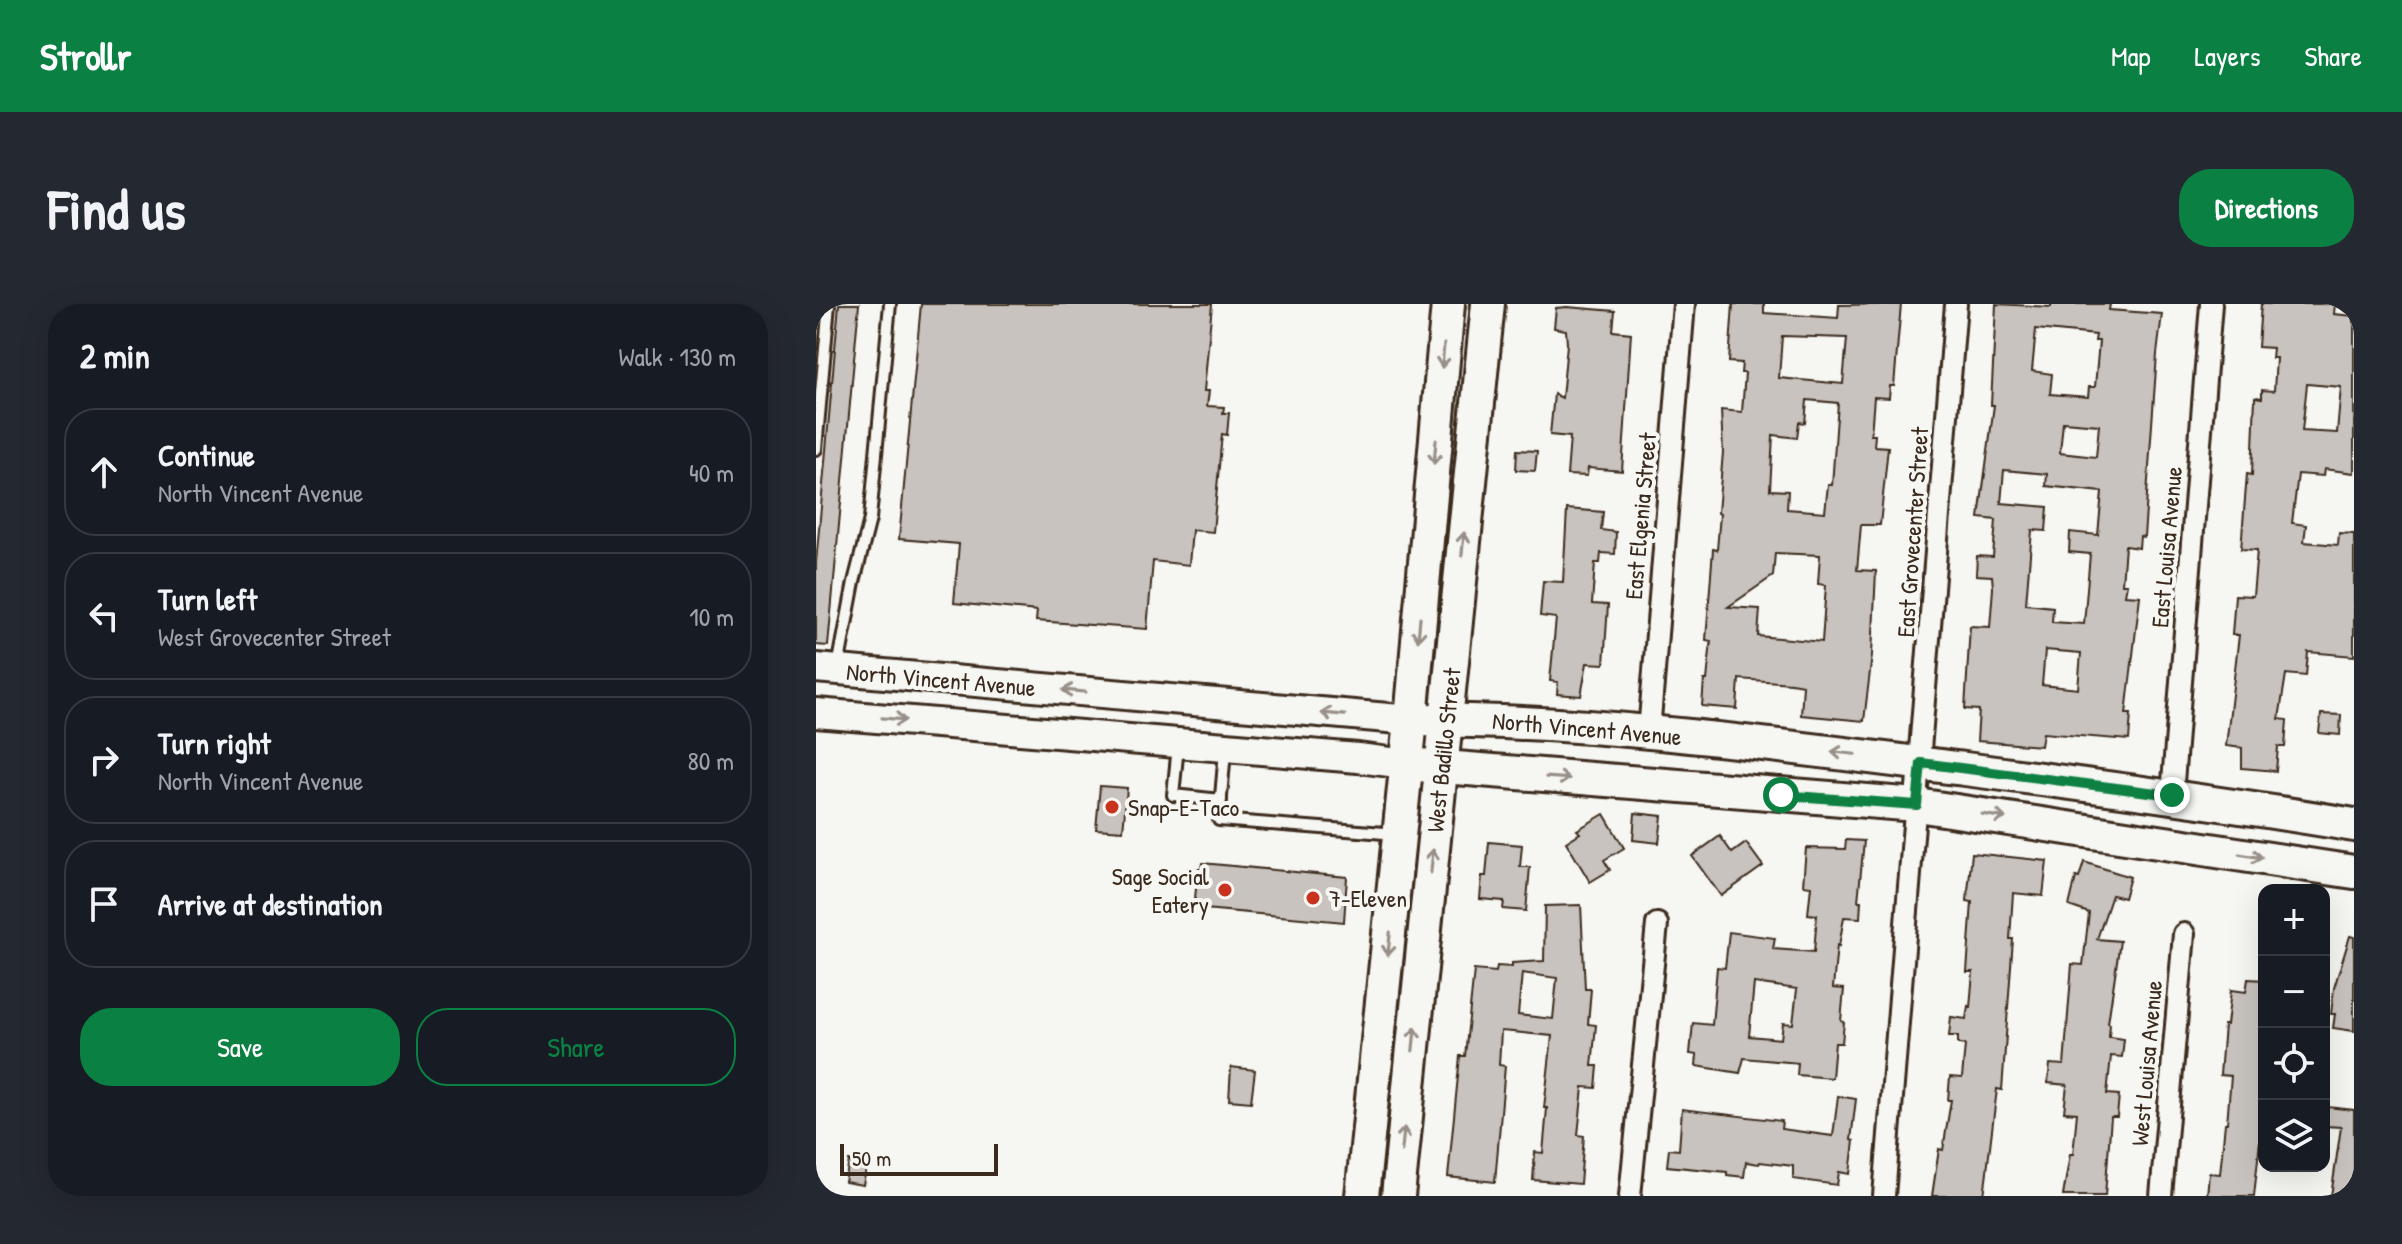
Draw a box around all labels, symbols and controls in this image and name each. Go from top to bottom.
text: Strollr [40,30,131,82]
text: Map [2111,37,2151,75]
text: Layers [2195,37,2260,75]
text: Share [2304,37,2362,75]
button: Directions [2179,169,2354,247]
text: Find us [48,171,186,246]
text: 2 min [80,333,150,379]
text: Walk · 130 m [619,339,736,374]
one-way arrow [1435,342,1450,369]
street label: East Grovecenter Street [1889,425,1935,638]
street label: East Elgenia Street [1617,431,1663,601]
text: Continue [158,435,255,475]
one-way arrow [1427,438,1442,465]
icon: ahead [82,450,126,494]
text: 40 m [689,455,734,490]
street label: East Louisa Avenue [2143,465,2189,629]
text: North Vincent Avenue [158,475,363,510]
one-way arrow [1456,532,1471,558]
text: Turn left [158,579,257,619]
icon: left [82,594,126,638]
text: 10 m [689,599,734,634]
one-way arrow [1411,615,1426,642]
text: West Grovecenter Street [158,619,391,654]
street label: North Vincent Avenue [845,655,1037,703]
street label: West Badillo Street [1418,666,1468,834]
one-way arrow [1061,683,1088,698]
street label: North Vincent Avenue [1491,704,1683,752]
one-way arrow [1320,706,1347,721]
one-way arrow [880,712,907,727]
text: Turn right [158,723,271,763]
icon: right [82,738,126,782]
text: 80 m [687,743,734,778]
one-way arrow [1830,746,1857,761]
text: North Vincent Avenue [158,763,363,798]
one-way arrow [1544,771,1571,786]
route start [1763,777,1799,813]
route end [2154,777,2190,813]
place label: Snap-E-Taco [1128,791,1239,823]
marker: Snap-E-Taco [1103,798,1121,816]
one-way arrow [1981,809,2006,824]
one-way arrow [1424,849,1439,875]
one-way arrow [2238,849,2263,864]
place label: Sage Social Eatery [1112,860,1210,920]
marker: Sage Social Eatery [1216,881,1234,899]
icon: arrive [82,882,126,926]
place label: 7-Eleven [1329,882,1407,914]
text: Arrive at destination [158,884,383,924]
map controls [2258,884,2330,1172]
button: + [2258,884,2330,956]
marker: 7-Eleven [1304,889,1322,907]
one-way arrow [1381,930,1396,957]
button: − [2258,956,2330,1028]
street label: West Louisa Avenue [2123,978,2169,1147]
button: Save [80,1008,400,1086]
button: Share [416,1008,736,1086]
one-way arrow [1406,1026,1421,1053]
button: locate [2258,1028,2330,1100]
button: layers [2258,1100,2330,1172]
one-way arrow [1396,1126,1411,1153]
scale bar [840,1140,998,1176]
text: 50 m [852,1143,891,1173]

